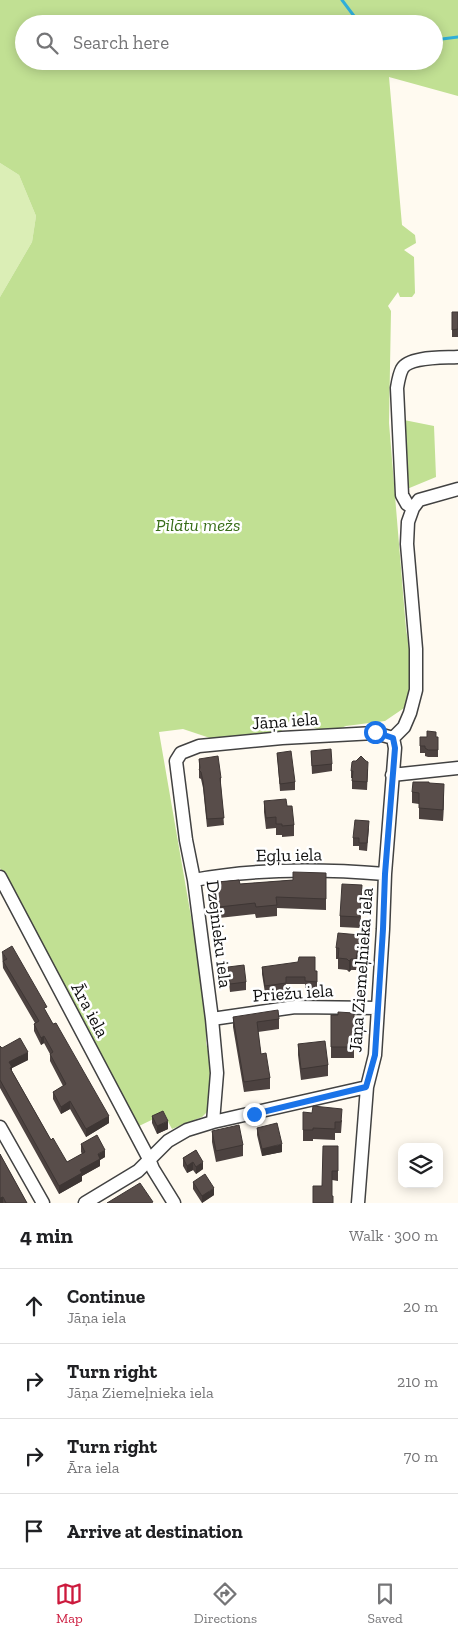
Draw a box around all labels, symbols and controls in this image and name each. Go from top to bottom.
search box [15,15,443,70]
icon: search [33,29,61,57]
text: Search here [73,31,169,54]
park label: Pilātu mežs [155,514,241,536]
street label: Jāņa iela [251,708,319,734]
route start [364,721,387,744]
street label: Egļu iela [256,843,323,867]
street label: Dzejnieku iela [201,879,237,989]
street label: Jāņa Ziemeļnieka iela [344,887,378,1053]
street label: Āra iela [66,979,114,1041]
street label: Priežu iela [252,979,334,1007]
route end [243,1103,266,1126]
map controls [398,1143,443,1188]
button: layers [398,1143,443,1188]
text: 4 min [20,1223,73,1248]
text: Walk · 300 m [349,1226,438,1245]
text: Continue [67,1285,145,1308]
icon: ahead [20,1292,48,1320]
text: 20 m [403,1297,438,1316]
text: Jāņa iela [67,1308,126,1327]
text: Turn right [67,1360,157,1383]
icon: right [20,1367,48,1395]
text: 210 m [397,1372,438,1391]
text: Jāņa Ziemeļnieka iela [67,1383,214,1402]
text: Turn right [67,1435,157,1458]
icon: right [20,1442,48,1470]
text: 70 m [404,1447,438,1466]
text: Āra iela [67,1458,119,1477]
icon: arrive [20,1517,48,1545]
text: Arrive at destination [67,1520,243,1543]
tab: Map [55,1580,83,1627]
tab: Directions [194,1580,257,1627]
tab: Saved [368,1580,403,1627]

